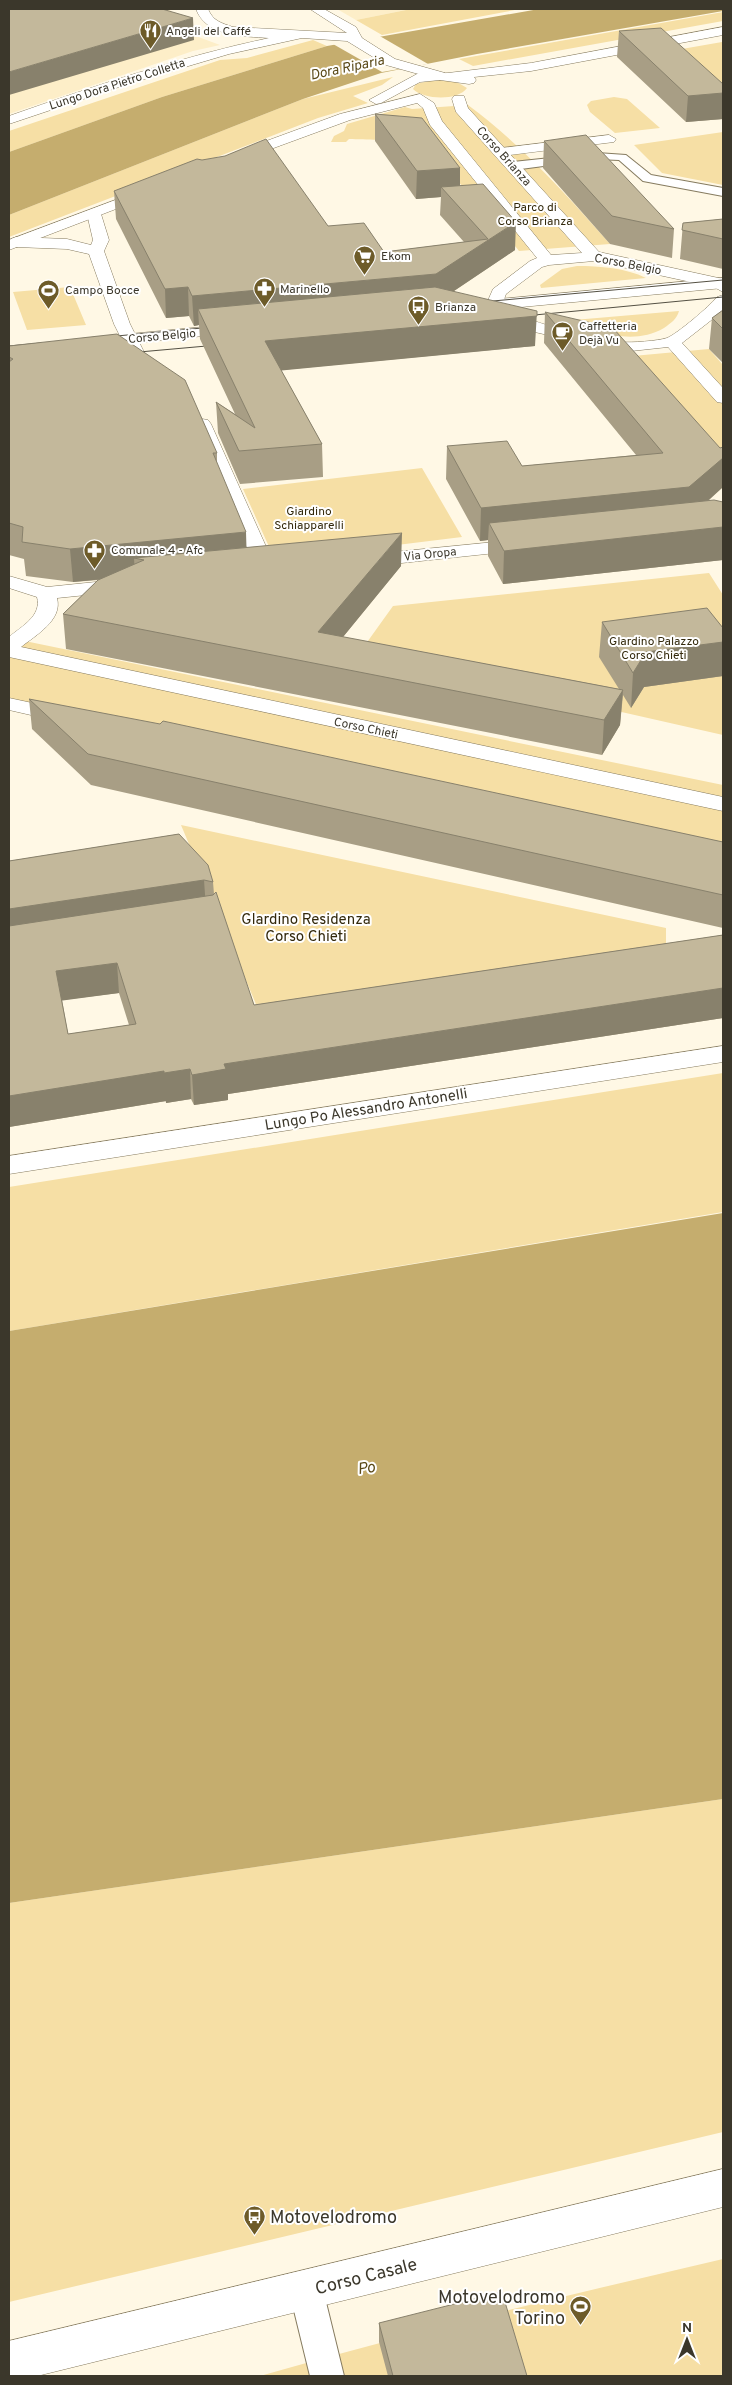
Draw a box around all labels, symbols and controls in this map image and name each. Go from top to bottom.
restaurant icon: Angeli del Caffé [138,19,162,50]
place label: Angeli del Caffé [166,24,251,40]
water label: Dora Riparia [309,52,387,85]
street label: Lungo Dora Pietro Colletta [47,55,187,115]
street label: Corso Brianza [472,123,534,190]
park label: Parco di Corso Brianza [497,200,573,230]
supermarket icon: Ekom [353,244,377,275]
place label: Ekom [381,249,411,265]
street label: Corso Belgio [593,251,663,279]
pharmacy icon: Marinello [252,277,276,308]
sports icon: Campo Bocce [37,278,61,309]
place label: Marinello [280,282,330,298]
place label: Campo Bocce [65,283,140,299]
bus stop icon: Brianza [407,295,431,326]
place label: Brianza [435,300,476,316]
place label: Caffetteria Dejà Vu [579,319,637,349]
cafe icon: Caffetteria Dejà Vu [551,321,575,352]
street label: Corso Belgio [127,326,197,348]
park label: Giardino Schiapparelli [274,504,344,534]
pharmacy icon: Comunale 4 - Afc [83,538,107,569]
place label: Comunale 4 - Afc [111,543,203,559]
street label: Via Oropa [403,544,457,566]
park label: GIardino Palazzo Corso Chieti [609,634,699,664]
street label: Corso Chieti [332,714,399,744]
park label: GIardino Residenza Corso Chieti [241,911,371,947]
street label: Lungo Po Alessandro Antonelli [263,1085,469,1136]
water label: Po [356,1458,377,1480]
bus stop icon: Motovelodromo [242,2205,266,2236]
place label: Motovelodromo [270,2207,397,2230]
street label: Corso Casale [313,2254,420,2301]
place label: Motovelodromo Torino [438,2287,565,2331]
sports icon: Motovelodromo Torino [569,2295,593,2326]
north arrow [662,2315,712,2365]
text: N [682,2320,692,2337]

